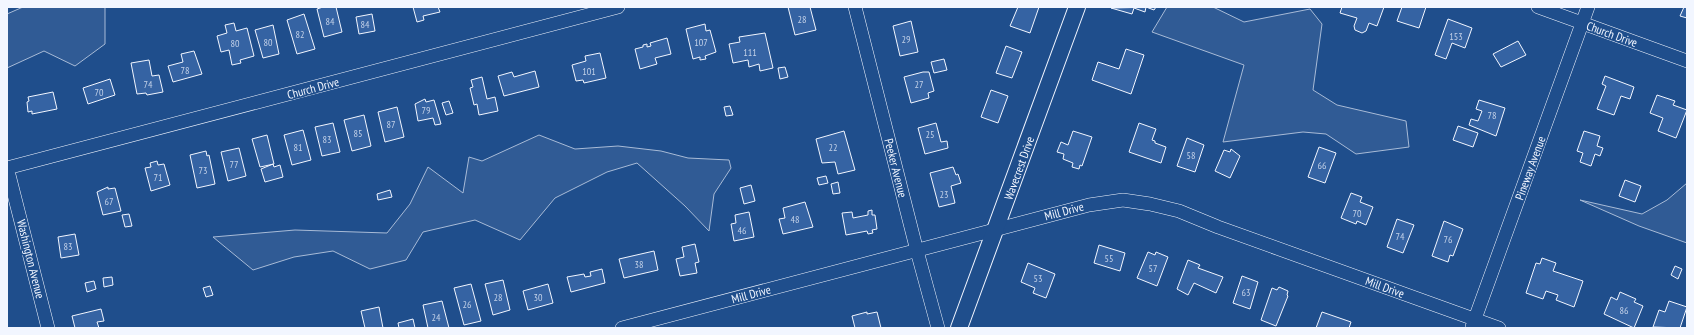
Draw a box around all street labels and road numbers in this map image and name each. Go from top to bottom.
street label: Church Drive [1584,18,1640,50]
street label: Church Drive [285,74,341,102]
street label: Wavecrest Drive [1001,134,1037,202]
street label: Pineway Avenue [1512,134,1548,202]
street label: Peeker Avenue [881,137,911,199]
street label: Mill Drive [1043,199,1085,223]
street label: Washington Avenue [14,218,48,300]
street label: Mill Drive [1364,273,1406,301]
street label: Mill Drive [730,282,772,306]

